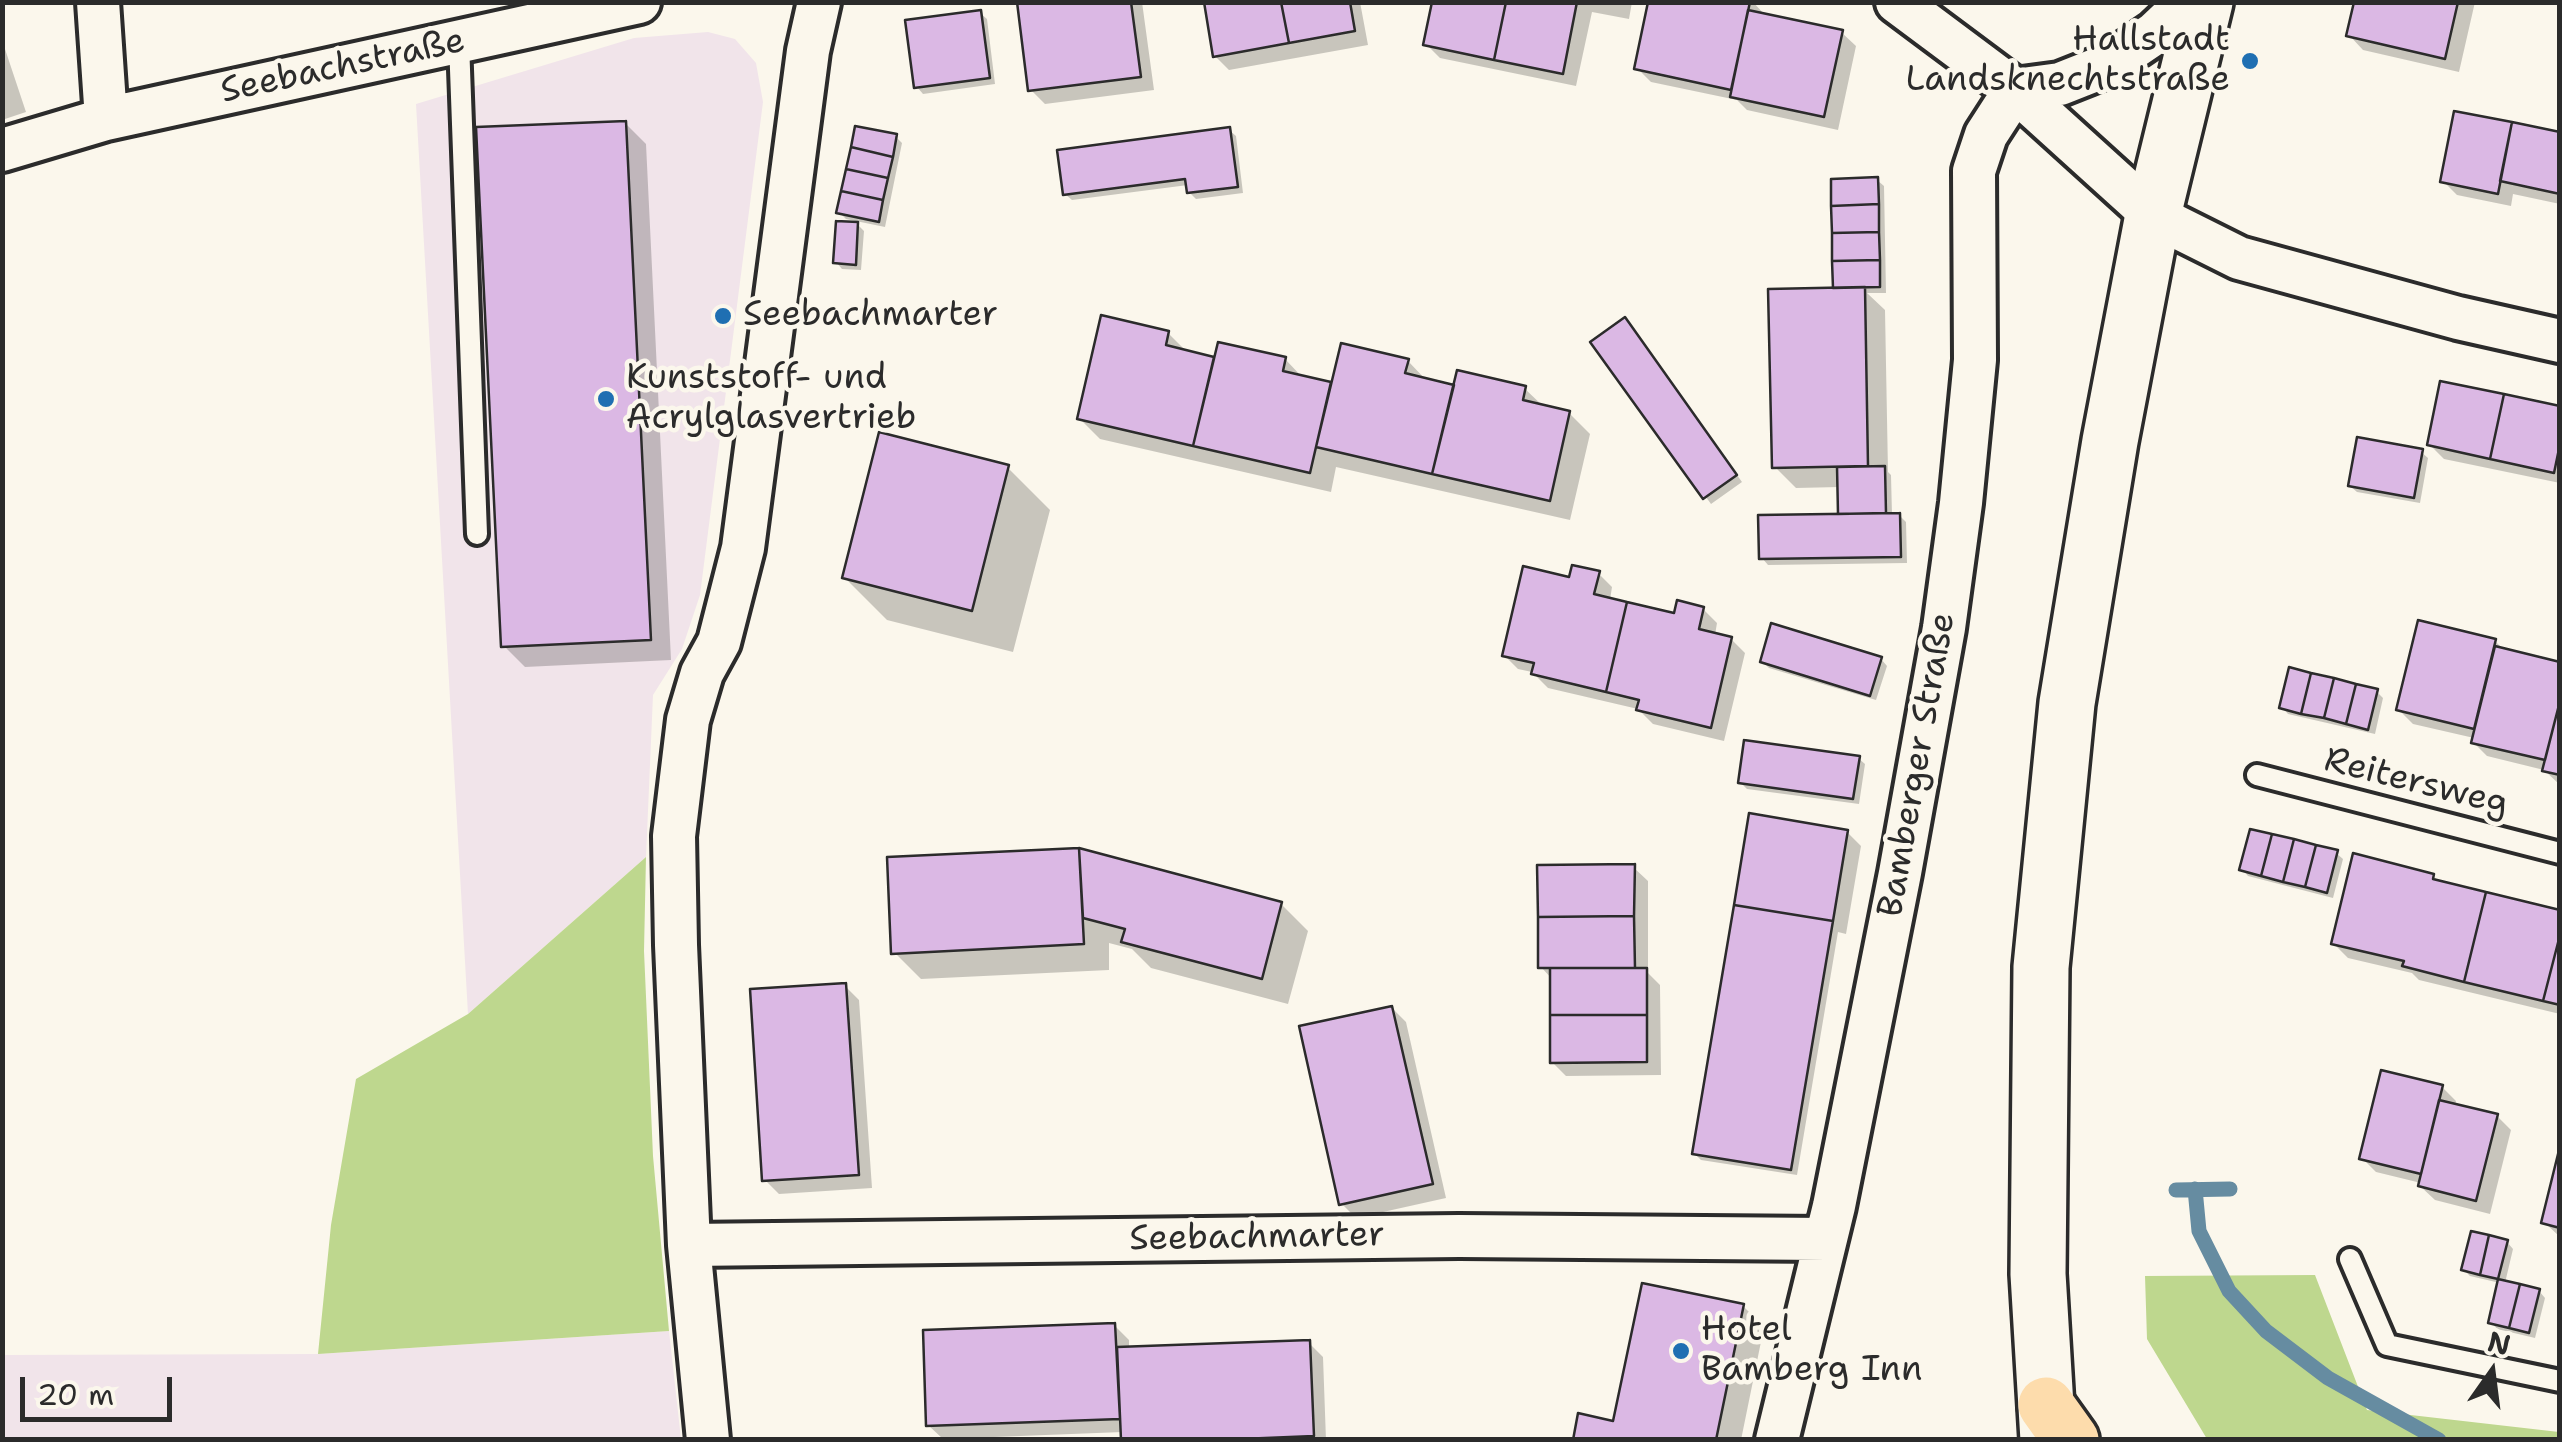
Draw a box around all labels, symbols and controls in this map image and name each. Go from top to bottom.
place label: Hallstadt Landsknechtstraße [1905,20,2230,102]
street label: Seebachstraße [217,21,469,113]
marker: Hallstadt Landsknechtstraße [2239,50,2261,72]
place label: Seebachmarter [743,295,998,337]
marker: Seebachmarter [712,305,734,327]
place label: Kunststoff- und Acrylglasvertrieb [626,358,916,440]
marker: Kunststoff- und Acrylglasvertrieb [595,388,617,410]
street label: Bamberger Straße [1871,609,1965,921]
street label: Reitersweg [2320,740,2512,826]
street label: Seebachmarter [1129,1215,1385,1261]
place label: Hotel Bamberg Inn [1701,1310,1922,1392]
north arrow [2442,1322,2542,1422]
text: N [2484,1322,2515,1364]
marker: Hotel Bamberg Inn [1670,1340,1692,1362]
scale bar [25,1357,178,1419]
text: 20 m [37,1374,114,1415]

